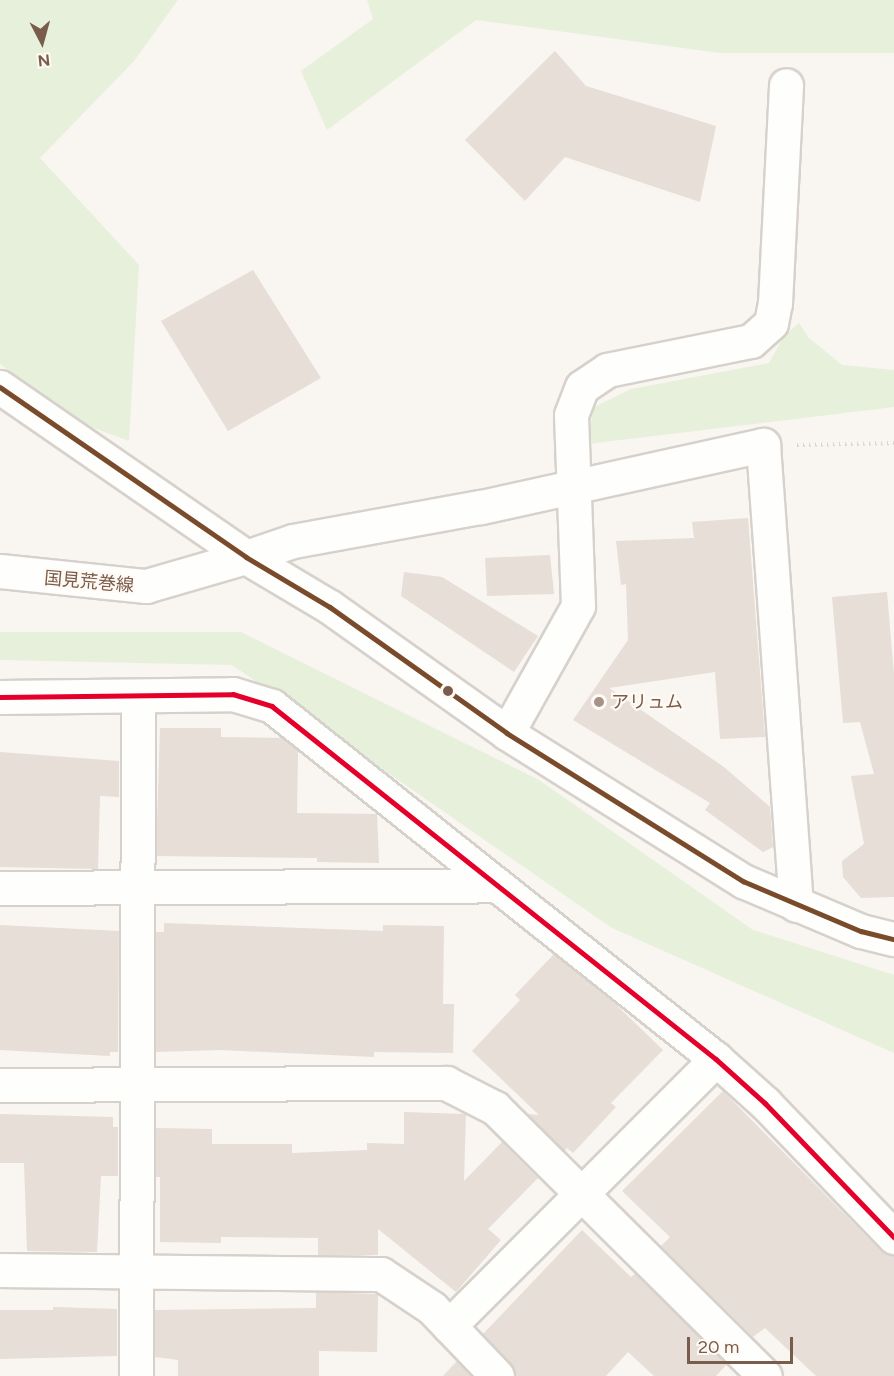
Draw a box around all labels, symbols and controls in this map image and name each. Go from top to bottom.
north arrow [12,12,72,72]
text: N [37,50,51,70]
street label: 国見荒巻線 [43,567,135,597]
unlabelled marker [442,685,454,697]
place label: アリュム [611,691,683,713]
marker: アリュム [592,695,606,709]
scale bar [690,1325,796,1363]
text: 20 m [698,1336,739,1358]

